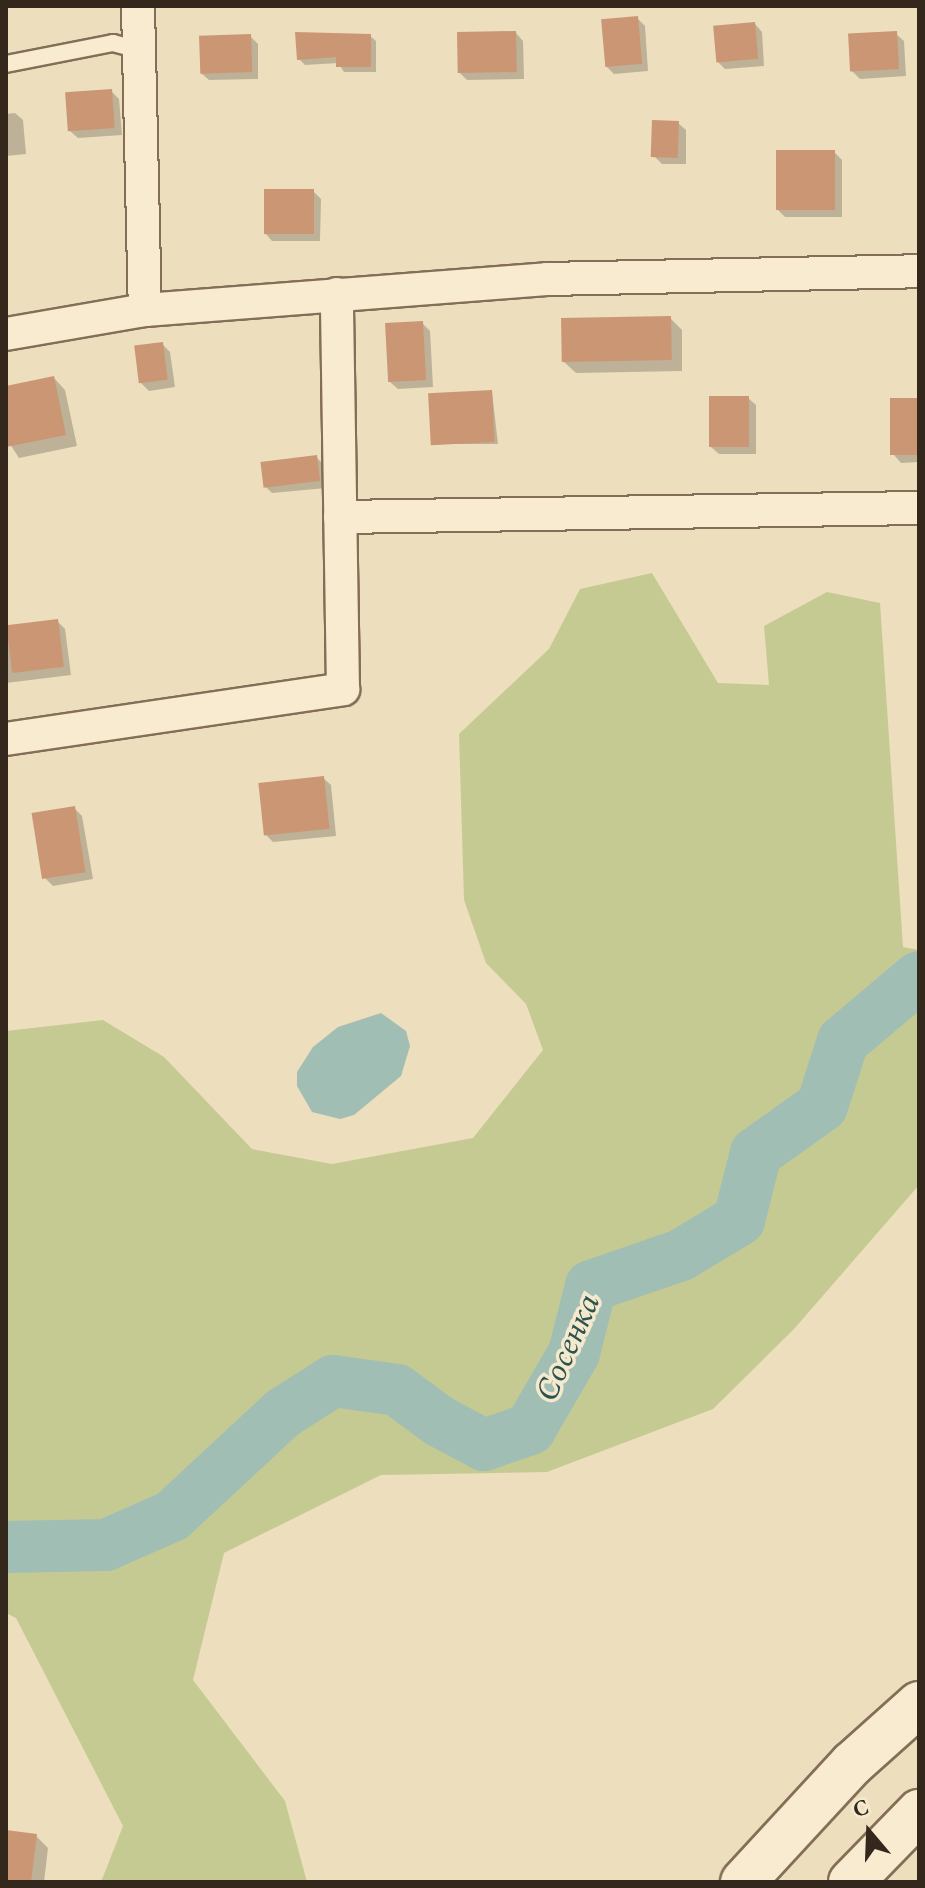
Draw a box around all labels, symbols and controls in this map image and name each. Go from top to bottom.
water label: Сосенка [529,1289,609,1407]
text: С [848,1791,874,1827]
north arrow [829,1792,909,1872]

